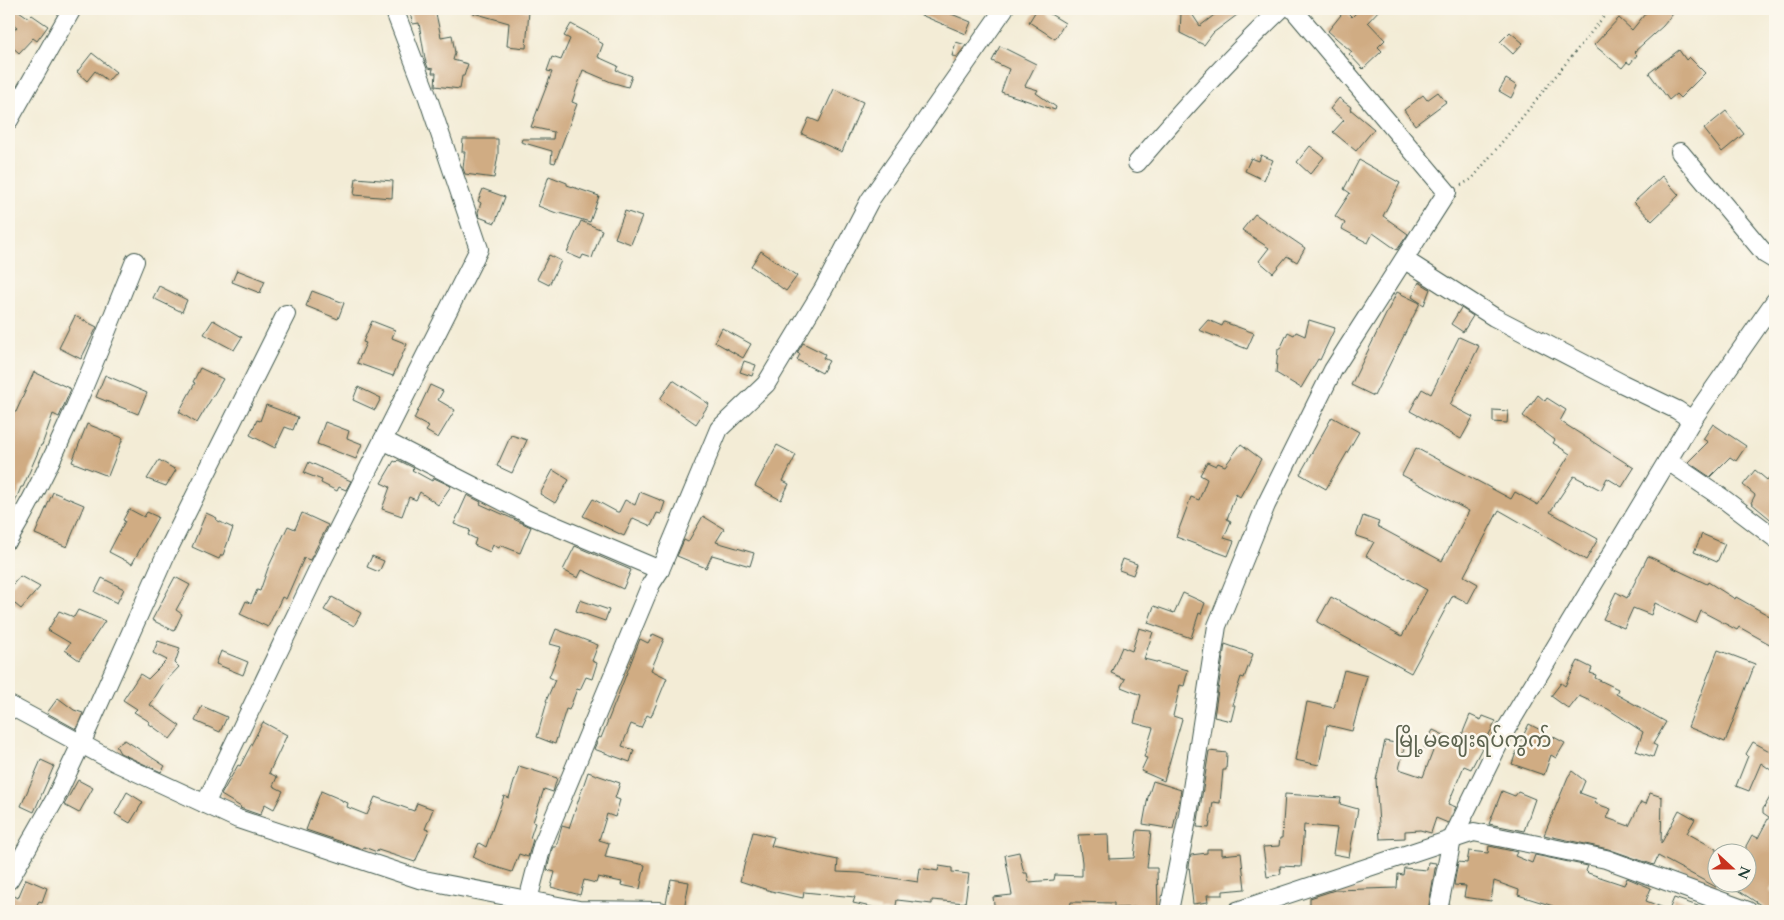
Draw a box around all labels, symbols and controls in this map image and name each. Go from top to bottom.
district label: မြို့မဈေးရပ်ကွက် [1394,724,1552,757]
north arrow [1706,842,1756,892]
text: N [1733,863,1755,882]

